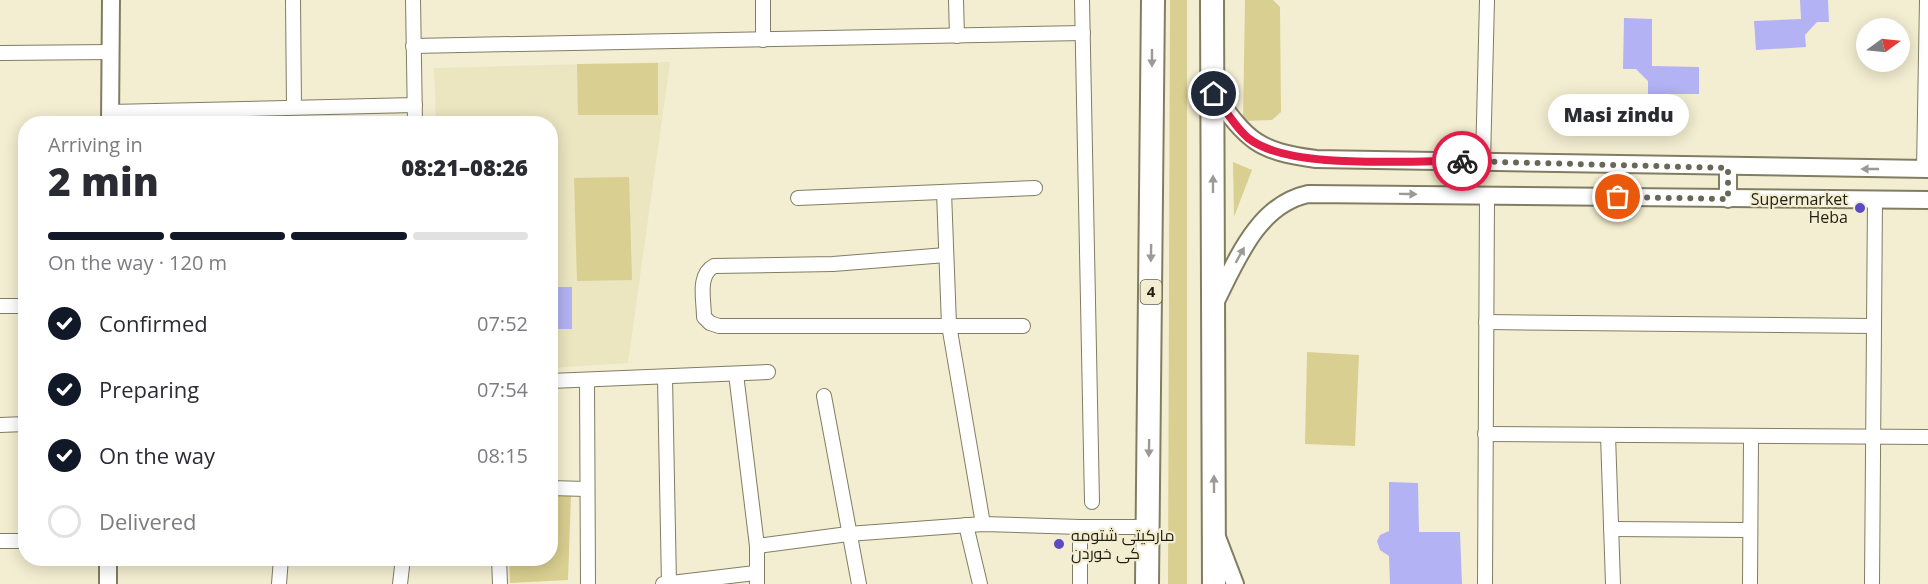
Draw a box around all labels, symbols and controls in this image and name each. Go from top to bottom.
north arrow [1856,18,1910,72]
map controls [1856,18,1910,72]
one-way arrow [1148,49,1157,68]
pin [1188,68,1239,119]
icon: home [1197,77,1230,110]
callout: Masi zindu [1548,95,1688,137]
text: Masi zindu [1563,101,1674,128]
text: Arriving in [48,131,143,158]
courier [1432,131,1492,191]
icon: bike [1446,145,1479,178]
text: 08:21–08:26 [401,152,528,182]
text: 2 min [48,154,159,207]
one-way arrow [1860,164,1879,174]
pin [1592,171,1643,222]
one-way arrow [1208,174,1218,193]
icon: bag [1601,180,1634,213]
place label: Supermarket Heba [1751,188,1848,228]
one-way arrow [1399,190,1418,199]
marker: Supermarket Heba [1853,201,1867,215]
one-way arrow [1146,244,1156,263]
one-way arrow [1235,246,1245,263]
text: On the way · 120 m [48,249,227,276]
road number: 4 [1140,280,1162,304]
icon: check [48,307,81,340]
text: Confirmed [99,308,208,338]
text: 07:52 [477,310,528,337]
icon: check [48,373,81,406]
text: Preparing [99,374,199,404]
text: 07:54 [477,376,528,403]
icon: check [48,439,81,472]
one-way arrow [1144,439,1154,458]
text: On the way [99,440,215,470]
text: 08:15 [477,442,528,469]
one-way arrow [1209,474,1219,493]
text: Delivered [99,506,197,536]
place label: مارکیتی شتومه کی خوردن [1071,524,1175,564]
marker: مارکیتی شتومه کی خوردن [1052,537,1066,551]

